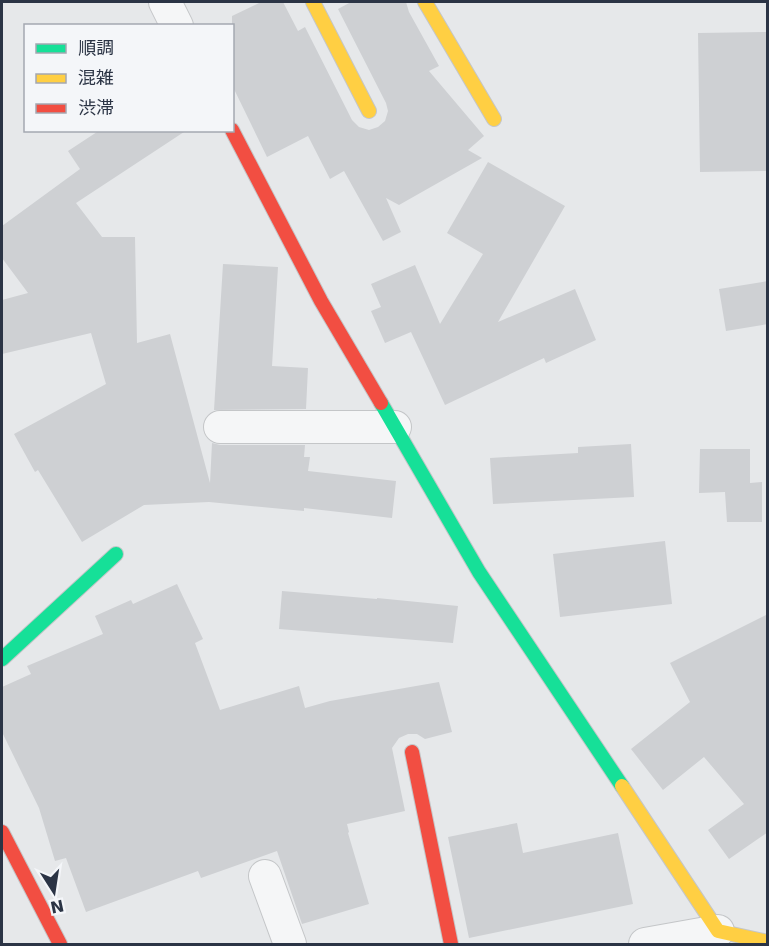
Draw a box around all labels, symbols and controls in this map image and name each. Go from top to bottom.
legend [24,24,234,132]
text: 順調 [78,37,114,58]
text: 混雑 [78,67,114,88]
text: 渋滞 [78,97,114,118]
north arrow [24,862,84,922]
text: N [48,895,66,917]

